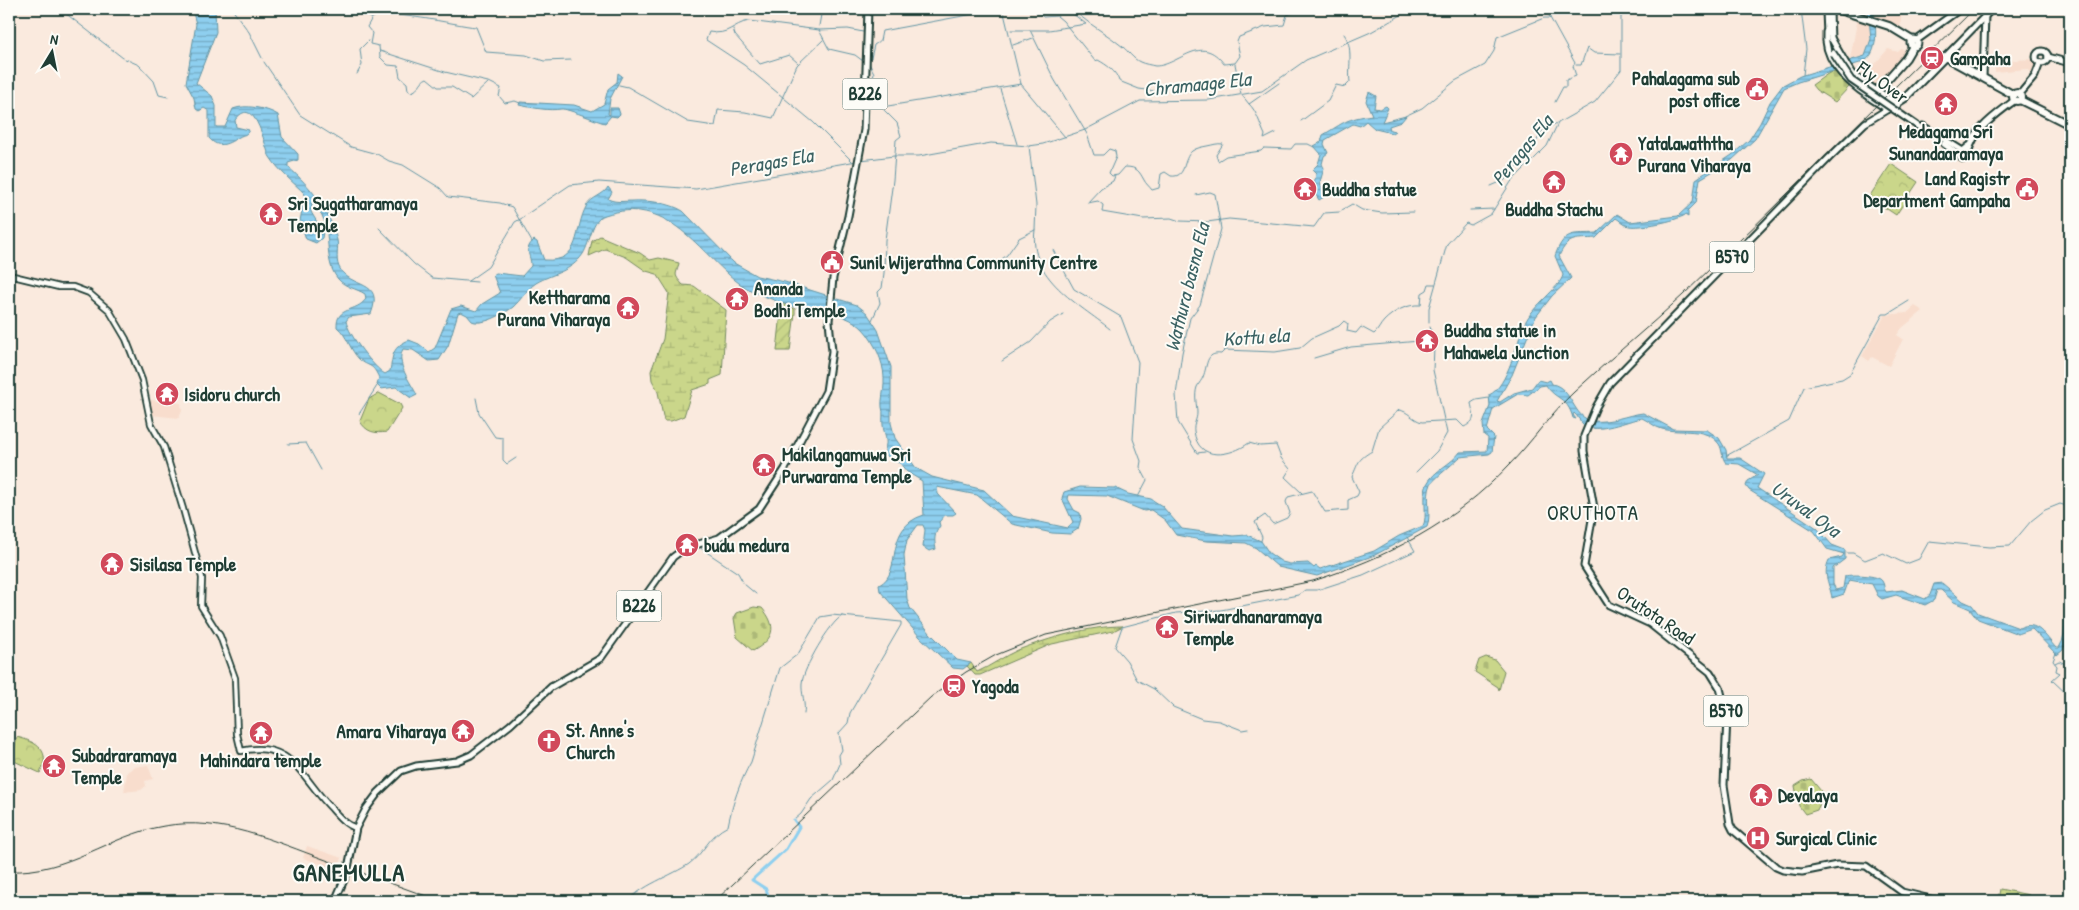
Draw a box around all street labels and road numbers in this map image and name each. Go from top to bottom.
street label: Fly Over [1851,54,1915,110]
road number: B226 [842,78,888,110]
road number: B570 [1710,242,1754,272]
street label: Orutota Road [1612,579,1701,651]
road number: B226 [616,590,662,622]
road number: B570 [1704,696,1748,726]

